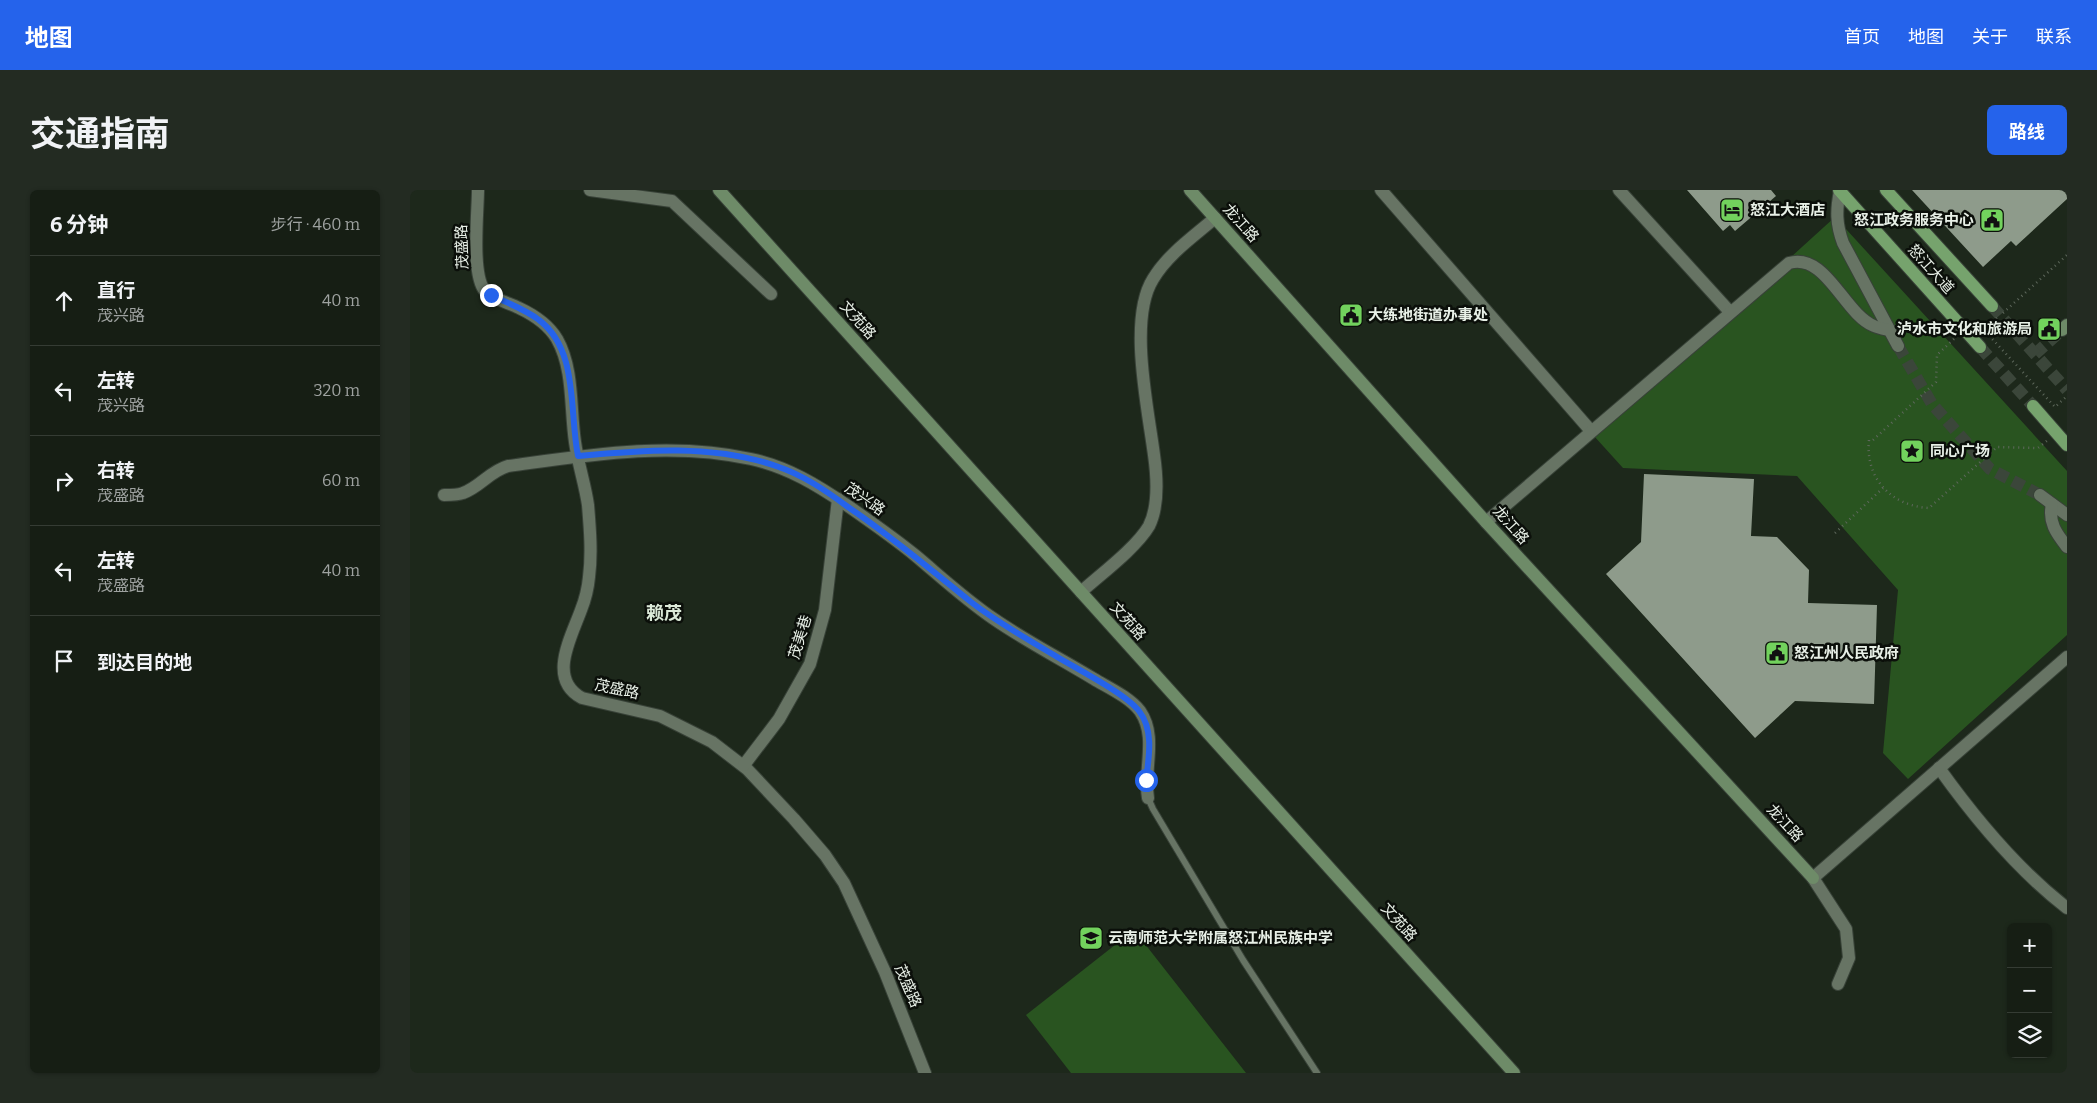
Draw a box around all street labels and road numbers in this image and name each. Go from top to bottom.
street label: 龙江路 [1219,200,1263,246]
street label: 茂盛路 [452,224,472,270]
street label: 怒江大道 [1904,241,1958,297]
street label: 文苑路 [836,297,880,343]
street label: 茂兴路 [841,479,889,519]
street label: 龙江路 [1489,502,1533,548]
street label: 文苑路 [1106,598,1150,644]
street label: 茂美巷 [785,613,815,661]
street label: 茂盛路 [593,676,641,702]
street label: 龙江路 [1763,800,1807,846]
street label: 文苑路 [1377,899,1421,945]
street label: 茂盛路 [891,962,925,1010]

